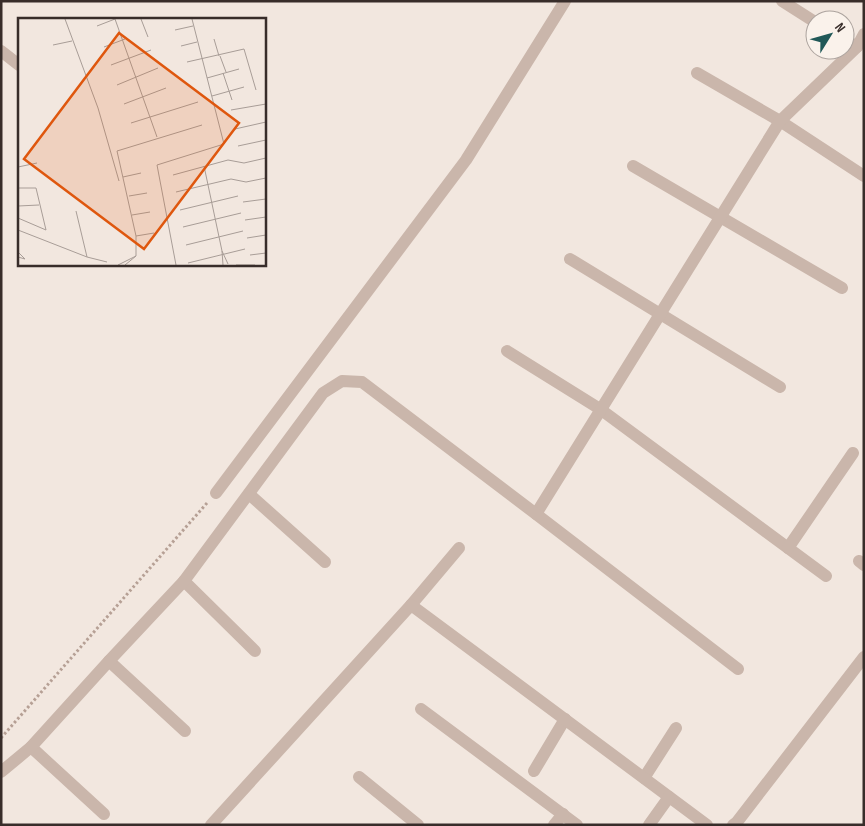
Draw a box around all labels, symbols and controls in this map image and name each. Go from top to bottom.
north arrow [805,10,855,60]
inset map [18,18,265,265]
text: N [831,19,849,36]

